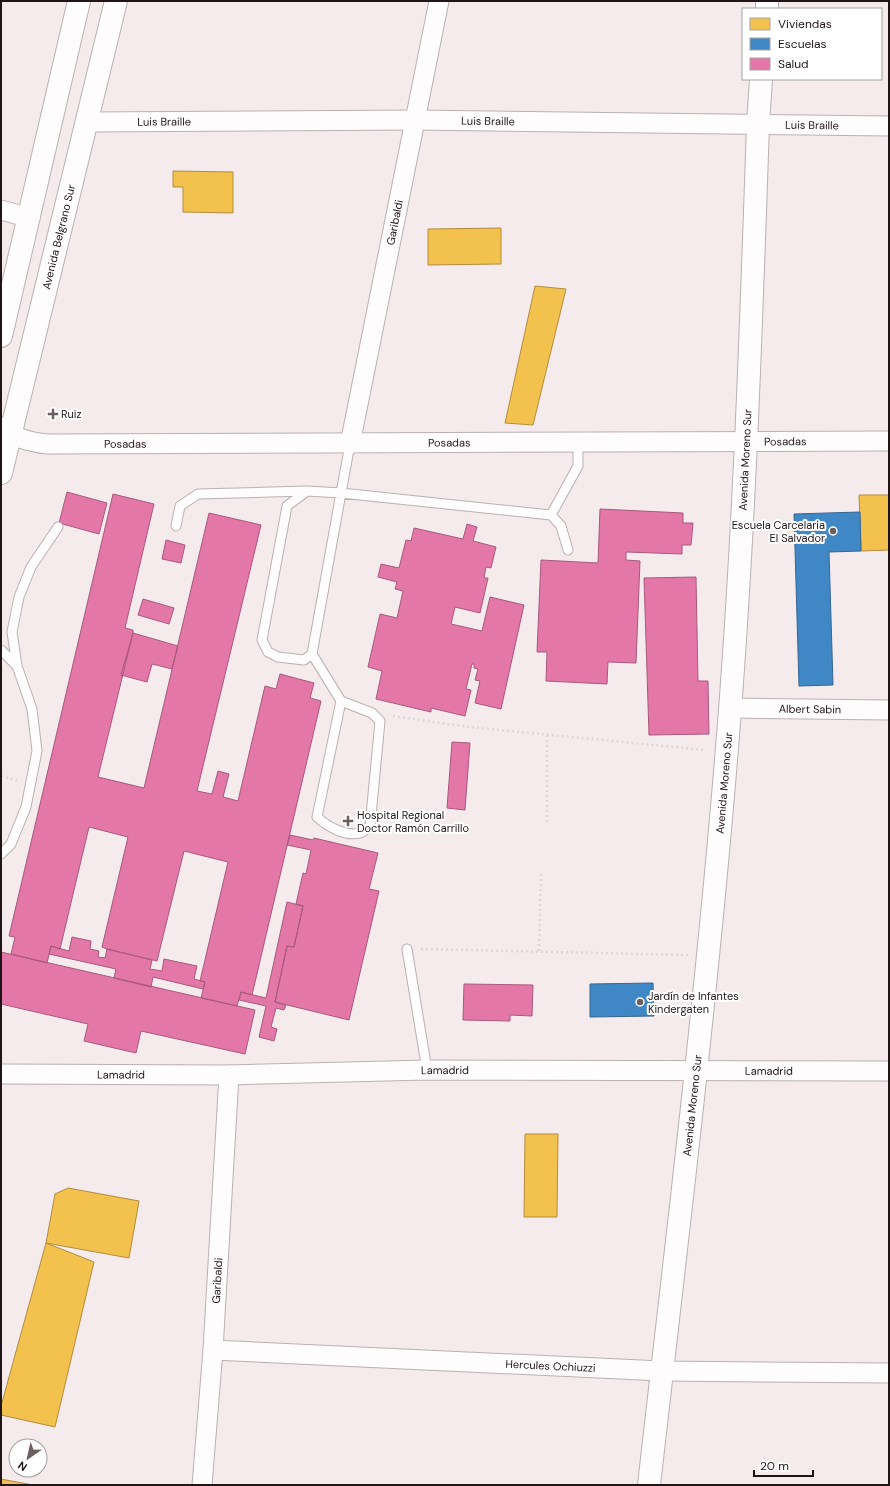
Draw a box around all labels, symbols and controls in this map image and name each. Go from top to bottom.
legend [742,8,882,80]
text: Viviendas [778,16,832,32]
text: Escuelas [778,36,827,52]
text: Salud [778,56,809,72]
street label: Luis Braille [137,114,191,129]
street label: Luis Braille [461,114,515,128]
street label: Luis Braille [785,118,839,132]
street label: Avenida Belgrano Sur [39,183,78,291]
street label: Garibaldi [383,199,406,246]
place label: Ruiz [61,407,82,421]
marker: Ruiz [48,409,58,419]
street label: Avenida Moreno Sur [736,409,754,511]
street label: Posadas [764,434,807,448]
street label: Posadas [428,435,471,450]
street label: Posadas [104,437,147,451]
place label: Escuela Carcelaria El Salvador [732,518,825,545]
marker: Escuela Carcelaria El Salvador [828,526,838,536]
street label: Albert Sabin [779,702,841,716]
street label: Avenida Moreno Sur [713,732,735,834]
place label: Hospital Regional Doctor Ramón Carrillo [357,808,469,835]
marker: Hospital Regional Doctor Ramón Carrillo [342,815,354,827]
place label: Jardín de Infantes Kindergaten [648,989,739,1016]
marker: Jardín de Infantes Kindergaten [635,997,645,1007]
street label: Avenida Moreno Sur [680,1054,705,1157]
street label: Lamadrid [421,1063,469,1077]
street label: Lamadrid [745,1064,793,1078]
street label: Lamadrid [97,1067,145,1082]
street label: Garibaldi [209,1257,225,1304]
street label: Hercules Ochiuzzi [505,1357,596,1375]
north arrow [8,1438,48,1478]
scale bar [754,1452,813,1478]
text: N [15,1458,30,1474]
text: 20 m [760,1458,789,1474]

